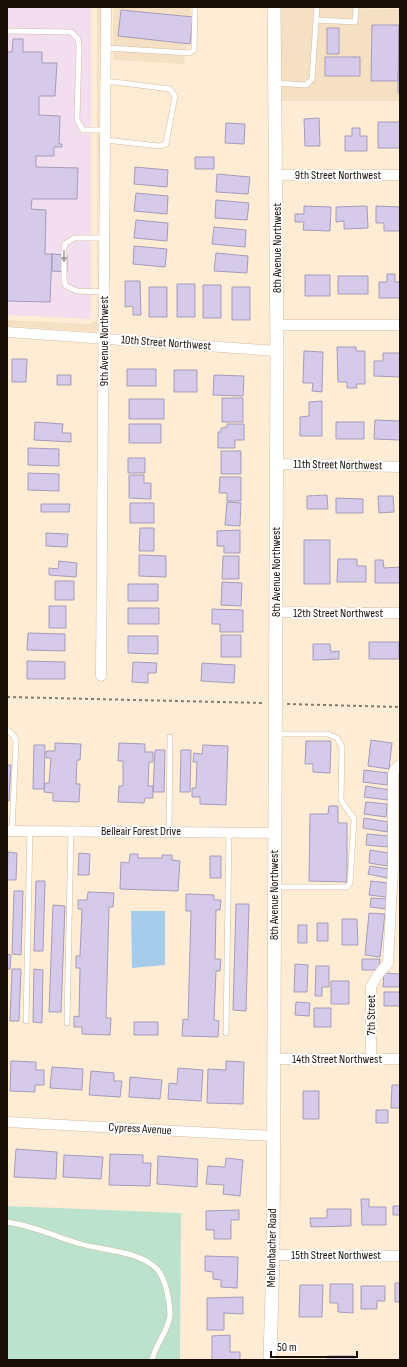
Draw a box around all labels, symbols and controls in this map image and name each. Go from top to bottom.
street label: 9th Street Northwest [295,168,381,183]
street label: 8th Avenue Northwest [270,203,285,293]
one-way arrow [61,250,67,263]
street label: 9th Avenue Northwest [97,296,112,386]
street label: 10th Street Northwest [120,332,212,354]
street label: 11th Street Northwest [293,457,383,473]
street label: 8th Avenue Northwest [269,527,284,617]
street label: 12th Street Northwest [293,606,383,621]
street label: Belleair Forest Drive [101,824,181,839]
street label: 8th Avenue Northwest [267,850,282,940]
street label: 7th Street [364,994,379,1035]
street label: 14th Street Northwest [292,1052,382,1067]
street label: Cypress Avenue [108,1120,172,1138]
street label: Mehlenbacher Road [264,1208,280,1288]
street label: 15th Street Northwest [291,1248,381,1263]
scale bar [271,1333,357,1359]
text: 50 m [277,1340,297,1355]

